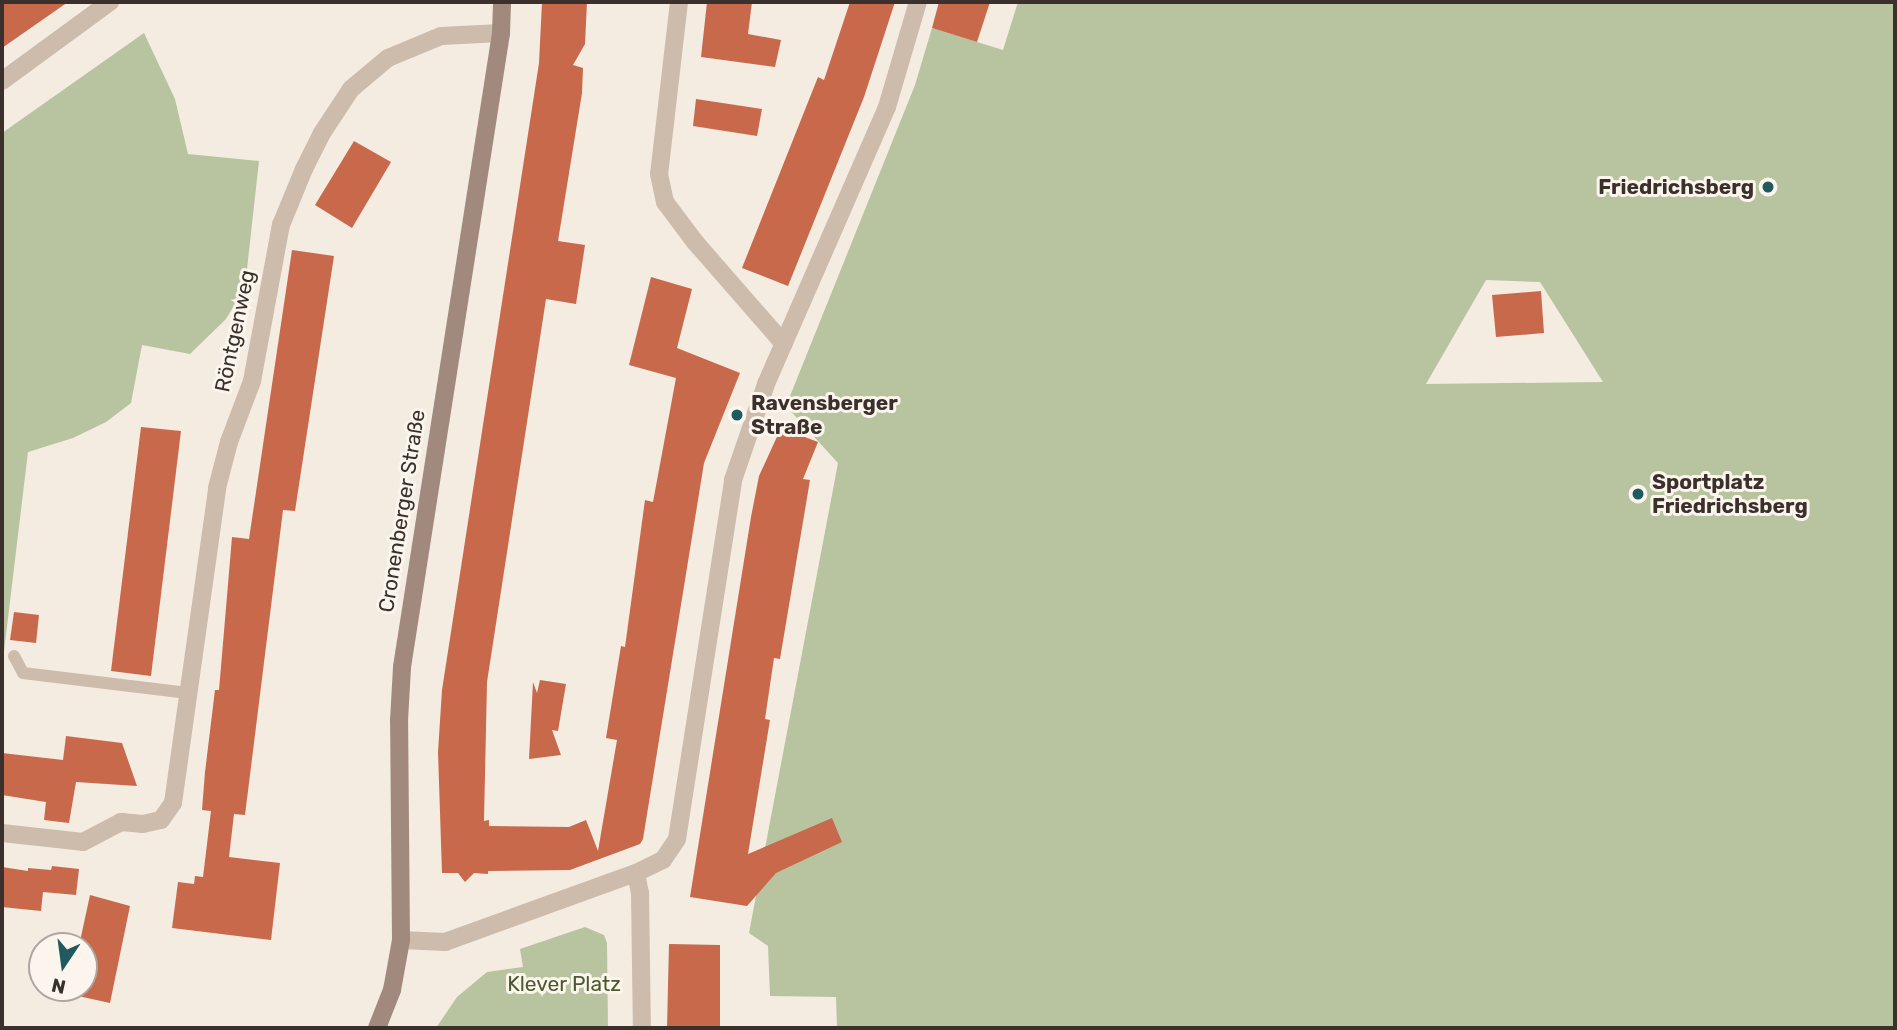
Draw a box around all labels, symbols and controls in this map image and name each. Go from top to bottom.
place label: Friedrichsberg [1598,174,1754,200]
marker: Friedrichsberg [1760,179,1776,195]
street label: Röntgenweg [210,268,260,394]
place label: Ravensberger Straße [751,390,898,440]
marker: Ravensberger Straße [729,407,745,423]
street label: Cronenberger Straße [373,408,431,614]
place label: Sportplatz Friedrichsberg [1652,469,1808,519]
marker: Sportplatz Friedrichsberg [1630,486,1646,502]
north arrow [28,932,98,1002]
park label: Klever Platz [507,971,621,997]
text: N [49,973,68,999]

